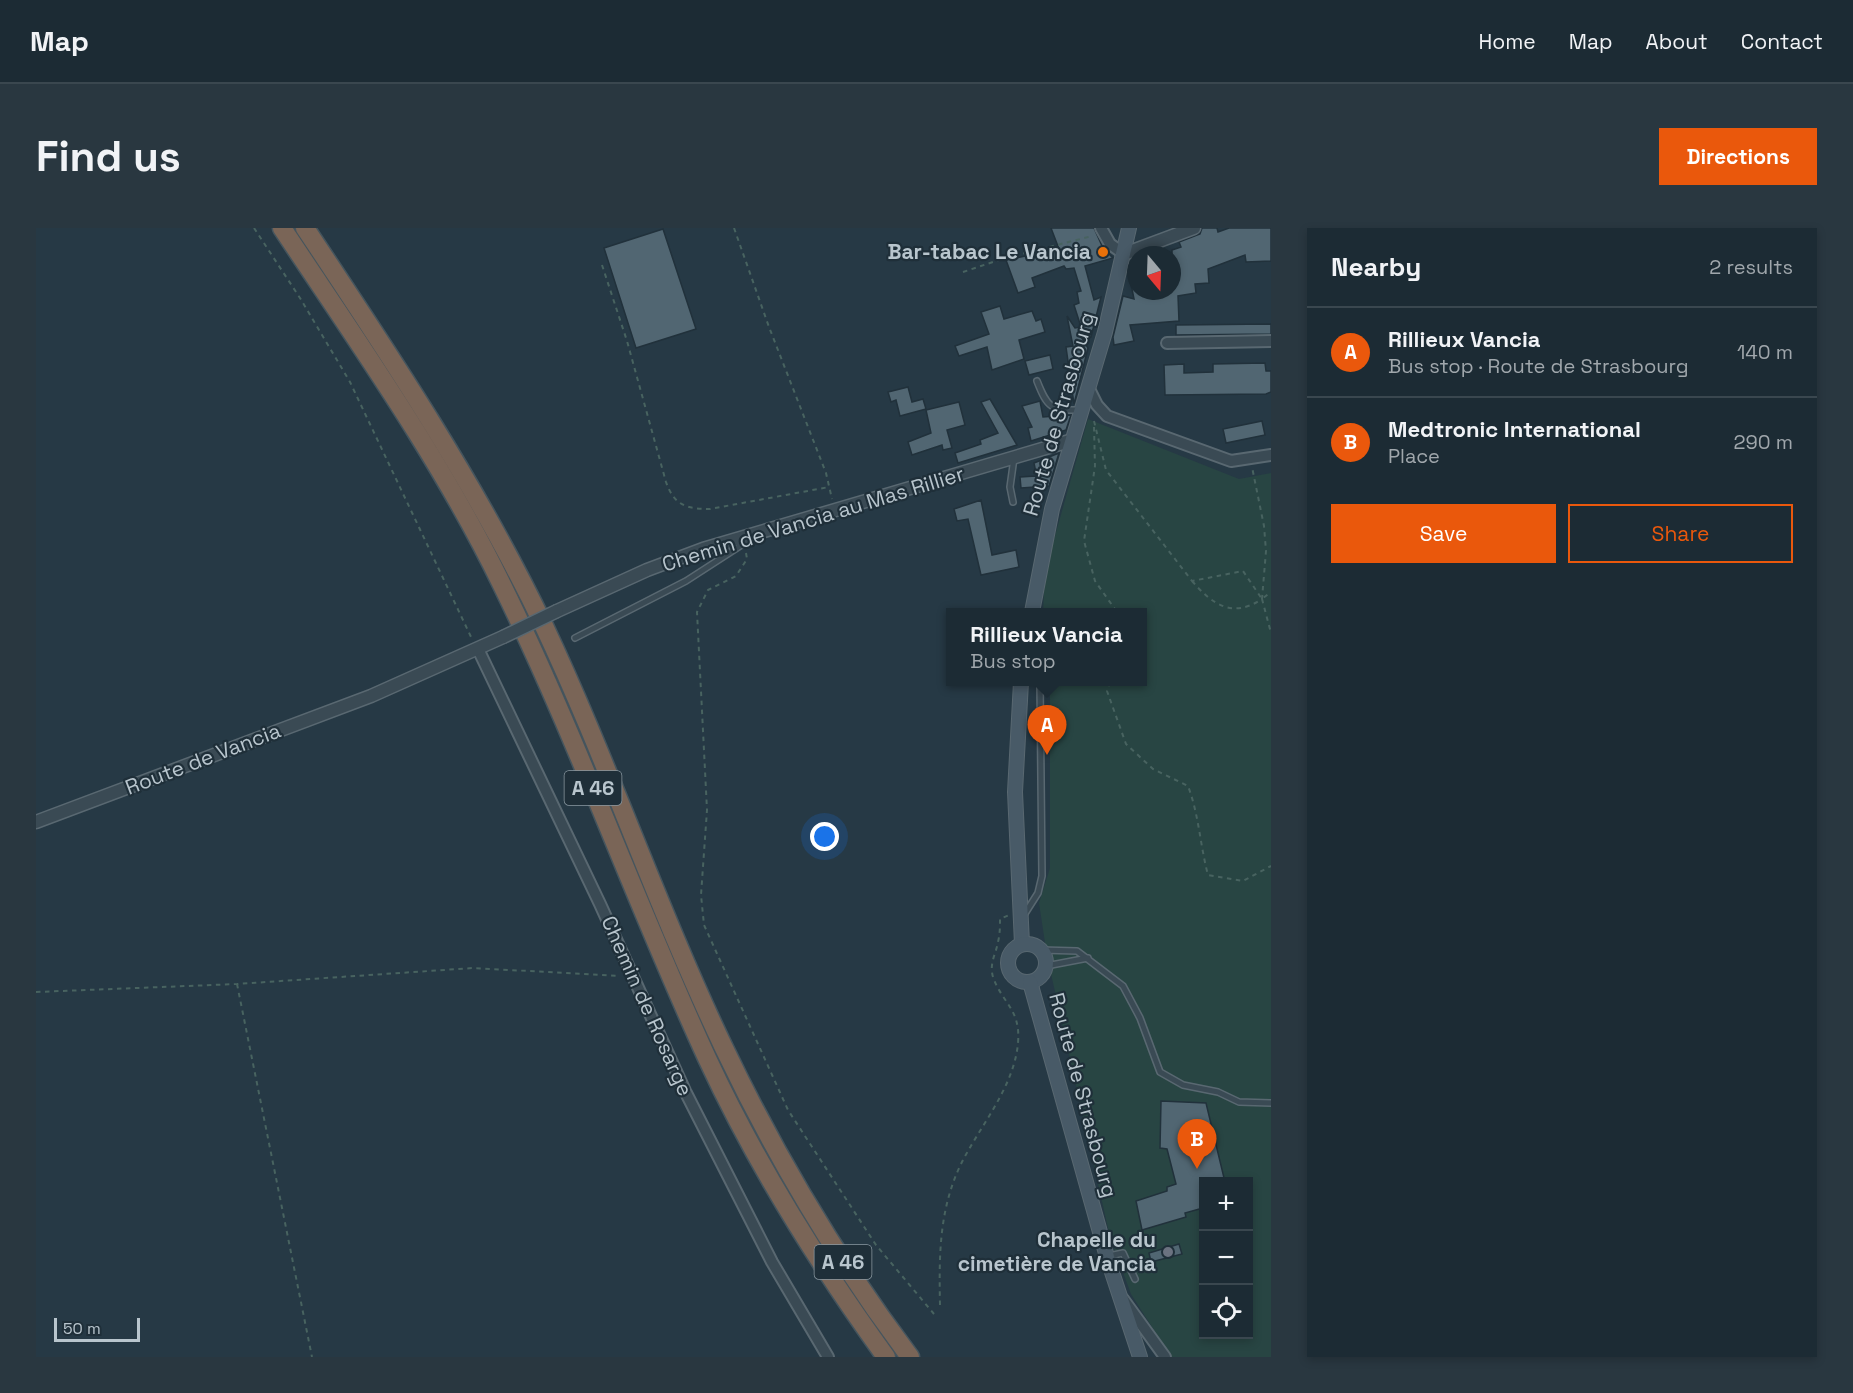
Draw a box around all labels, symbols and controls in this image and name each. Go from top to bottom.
text: Map [30,23,89,59]
text: Home [1478,28,1536,55]
text: Map [1569,28,1613,55]
text: About [1646,28,1708,55]
text: Contact [1741,28,1823,55]
button: Directions [1659,128,1817,185]
text: Find us [36,130,181,183]
place label: Bar-tabac Le Vancia [888,238,1091,265]
marker: Bar-tabac Le Vancia [1096,245,1110,259]
north arrow [1127,246,1181,300]
text: Nearby [1331,250,1421,284]
text: 2 results [1709,254,1793,280]
street label: Route de Strasbourg [1016,309,1101,519]
text: Rillieux Vancia [1388,325,1541,353]
text: A [1344,339,1357,365]
text: 140 m [1737,339,1793,365]
text: Bus stop · Route de Strasbourg [1388,353,1689,379]
text: Medtronic International [1388,415,1641,443]
text: B [1344,429,1357,455]
text: 290 m [1734,429,1793,455]
text: Place [1388,443,1440,469]
street label: Chemin de Vancia au Mas Rillier [658,460,967,577]
button: Save [1331,504,1556,563]
button: Share [1568,504,1793,563]
popup [946,608,1147,686]
text: Rillieux Vancia [970,620,1123,648]
text: Bus stop [970,648,1056,674]
pin: A [1028,706,1066,755]
street label: Route de Vancia [121,716,284,801]
road number: A 46 [564,771,622,805]
your location [810,822,839,851]
street label: Chemin de Rosarge [596,912,699,1100]
street label: Route de Strasbourg [1043,989,1124,1200]
pin: B [1178,1120,1216,1169]
map controls [1199,1177,1253,1339]
button: + [1199,1177,1253,1231]
place label: Chapelle du cimetière de Vancia [958,1226,1156,1277]
button: − [1199,1231,1253,1285]
road number: A 46 [814,1245,872,1279]
marker: Chapelle du cimetière de Vancia [1161,1245,1175,1259]
button: locate [1199,1285,1253,1339]
scale bar [54,1315,140,1342]
text: 50 m [63,1318,101,1339]

